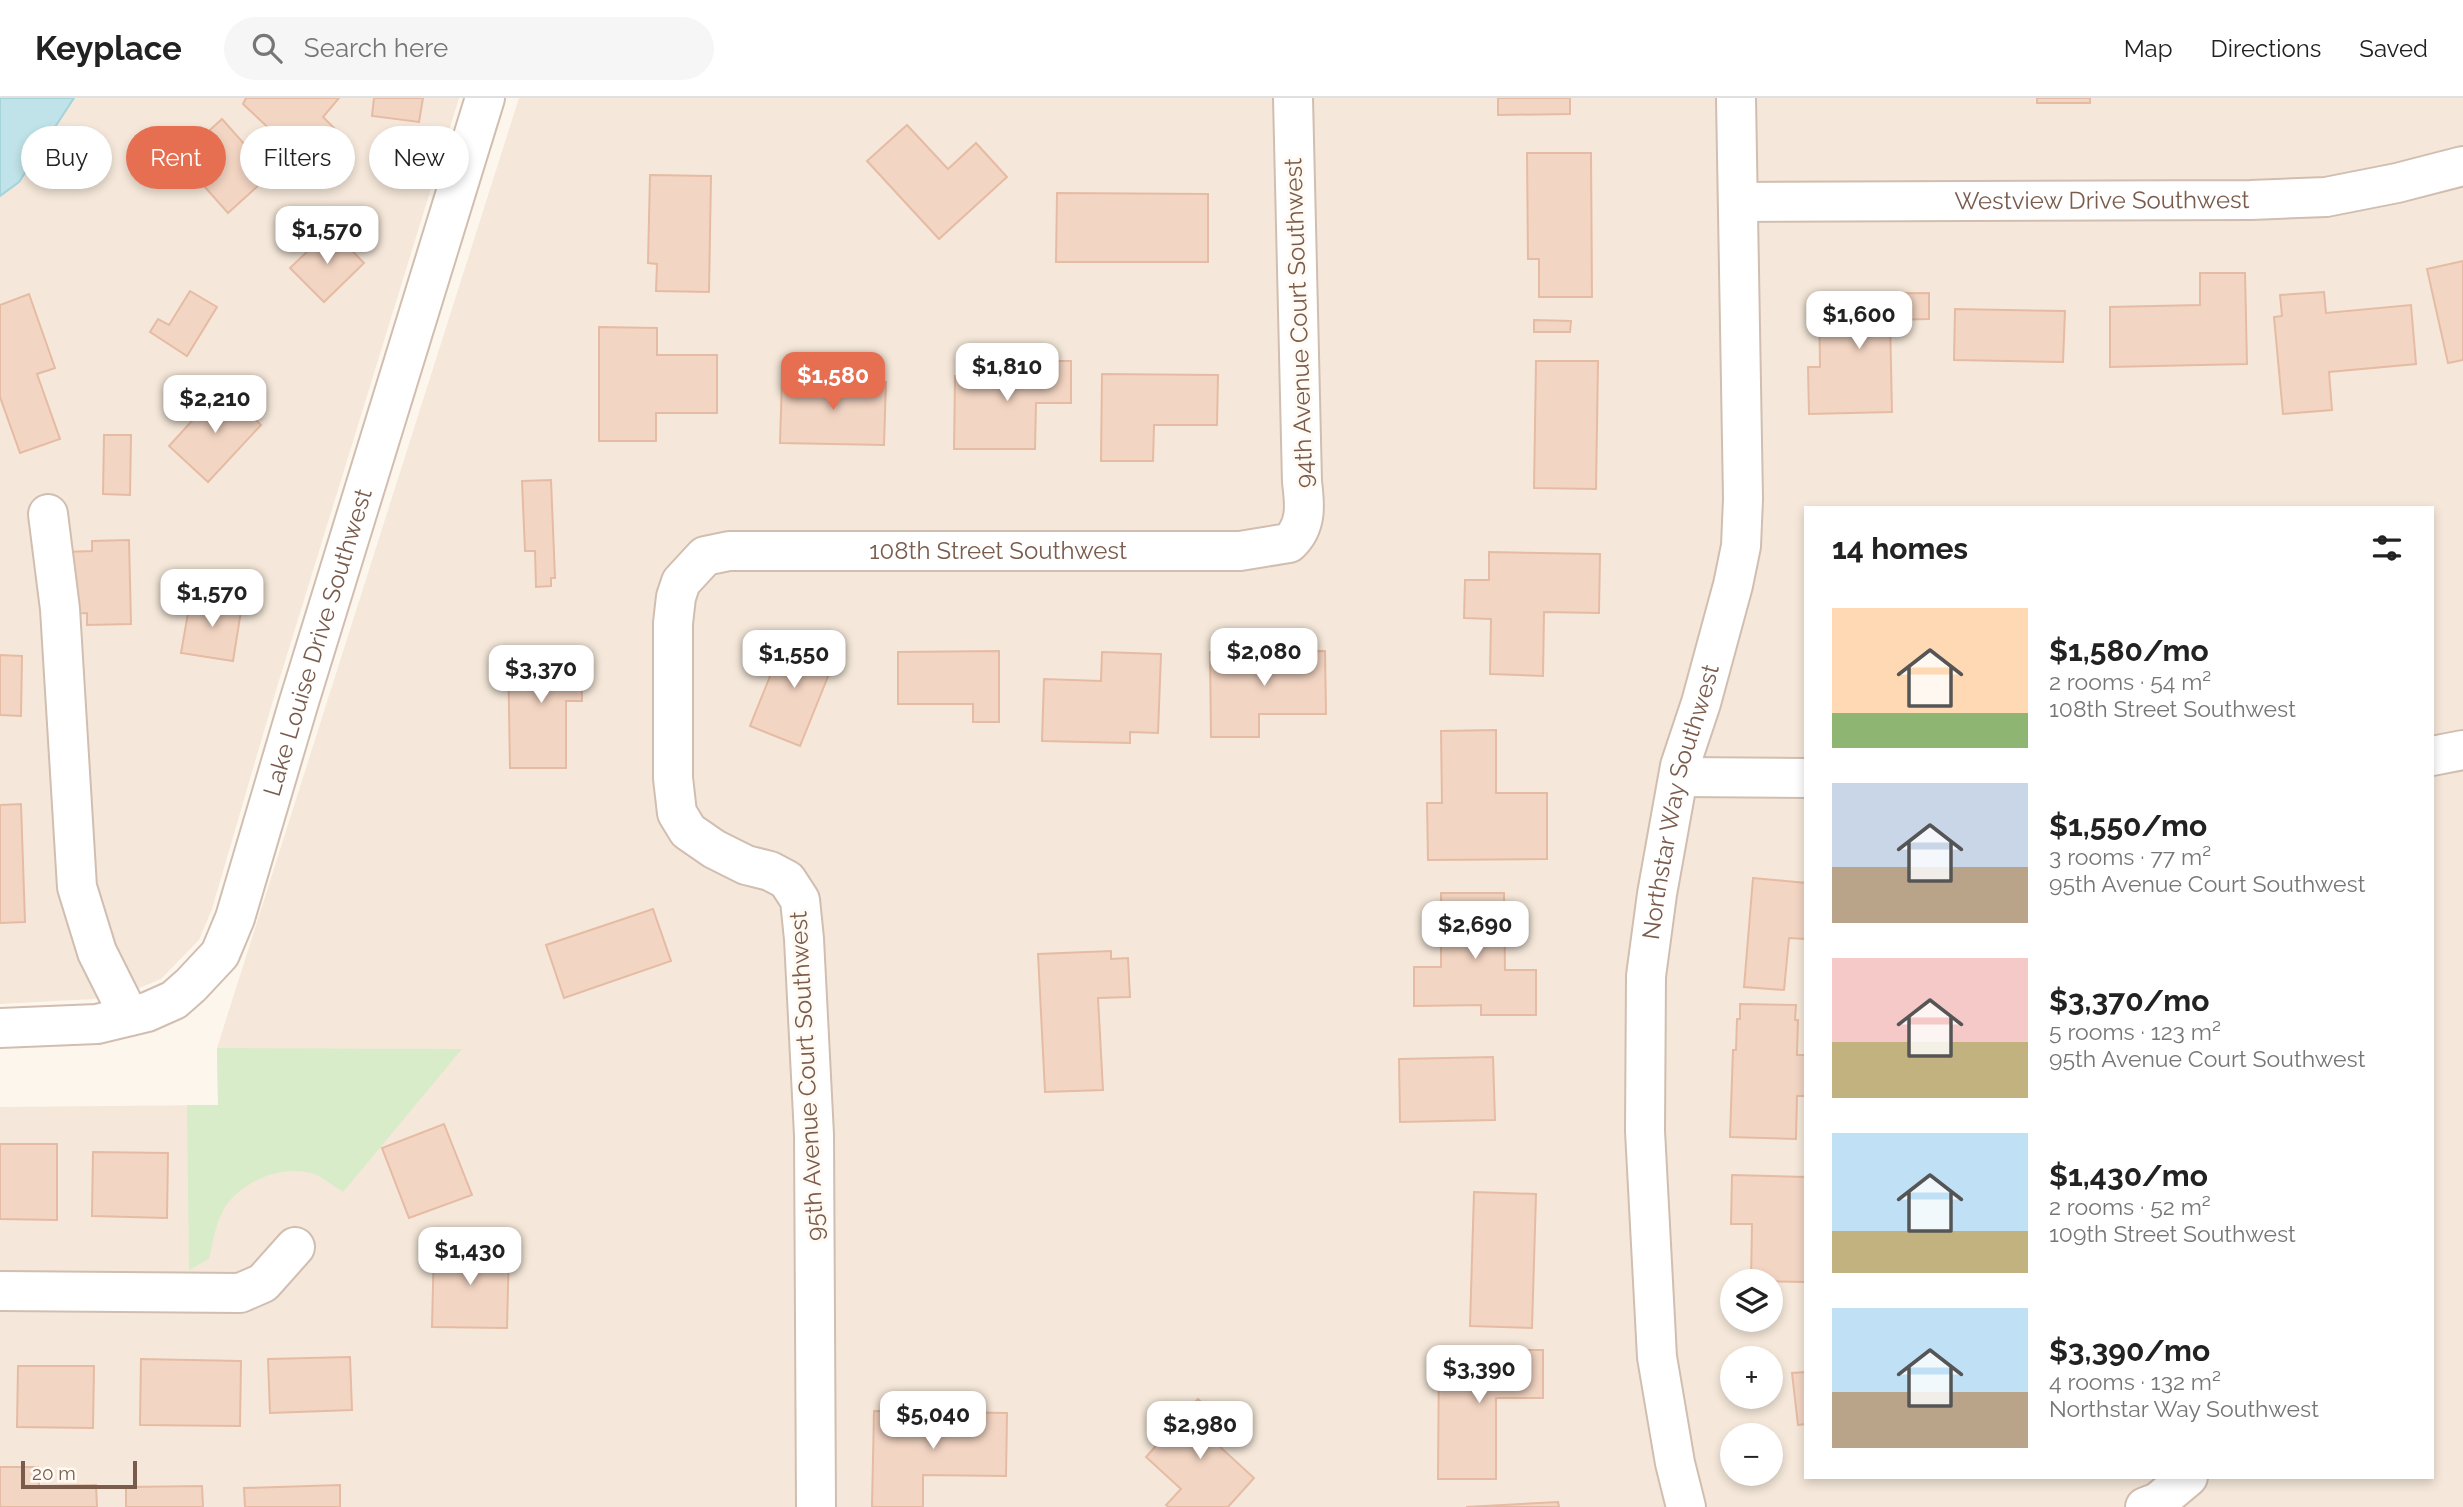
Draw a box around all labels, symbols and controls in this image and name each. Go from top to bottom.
search box [224,17,714,80]
text: Keyplace [35,29,182,68]
icon: search [248,29,286,67]
text: Search here [304,33,448,63]
text: Map [2124,34,2173,63]
text: Directions [2211,34,2321,63]
text: Saved [2359,34,2428,63]
chip: Buy [21,126,112,189]
chip: Rent [126,126,226,189]
chip: Filters [240,126,355,189]
chip: New [369,126,469,189]
street label: 94th Avenue Court Southwest [1278,158,1319,488]
street label: Westview Drive Southwest [1954,185,2250,215]
pin: $1,570 [270,206,384,266]
text: $1,570 [291,215,363,242]
pin: $1,600 [1802,292,1916,351]
text: $1,600 [1822,300,1896,327]
pin: $1,810 [950,344,1064,403]
pin: $1,580 [776,352,890,412]
text: $1,810 [972,352,1042,379]
text: $1,580 [797,361,869,388]
pin: $2,210 [158,376,272,435]
text: $2,210 [179,384,251,411]
street label: Lake Louise Drive Southwest [257,485,378,799]
icon: filters [2368,529,2406,567]
text: 14 homes [1832,531,1968,566]
street label: 108th Street Southwest [869,536,1127,565]
pin: $1,570 [155,570,269,629]
text: $1,570 [176,578,248,605]
pin: $2,080 [1207,628,1321,688]
pin: $1,550 [737,630,851,690]
text: $1,580/mo [2049,633,2209,668]
icon: home [1888,636,1972,720]
text: $2,080 [1226,637,1302,664]
text: $1,550 [759,639,829,666]
pin: $3,370 [484,646,598,705]
text: $3,370 [505,654,577,681]
street label: Northstar Way Southwest [1636,661,1725,941]
text: 2 rooms · 54 m² [2049,668,2211,695]
text: 108th Street Southwest [2049,695,2296,722]
text: $1,550/mo [2049,808,2207,843]
icon: home [1888,811,1972,895]
text: 3 rooms · 77 m² [2049,843,2211,870]
text: 95th Avenue Court Southwest [2049,870,2365,897]
pin: $2,690 [1418,902,1532,961]
street label: 95th Avenue Court Southwest [783,910,830,1242]
text: $2,690 [1438,910,1512,937]
text: $3,370/mo [2049,983,2209,1018]
icon: home [1888,986,1972,1070]
text: 5 rooms · 123 m² [2049,1018,2221,1045]
text: 95th Avenue Court Southwest [2049,1045,2365,1072]
text: $1,430/mo [2049,1158,2208,1193]
icon: home [1888,1161,1972,1245]
text: 2 rooms · 52 m² [2049,1193,2211,1220]
text: 109th Street Southwest [2049,1220,2296,1247]
pin: $1,430 [413,1228,527,1287]
text: $1,430 [434,1236,506,1263]
map controls [1720,1269,1783,1486]
button: layers [1720,1269,1783,1332]
text: $3,390/mo [2049,1333,2210,1368]
icon: home [1888,1336,1972,1420]
pin: $3,390 [1422,1346,1536,1405]
button: + [1720,1346,1783,1409]
text: $3,390 [1442,1354,1516,1381]
text: 4 rooms · 132 m² [2049,1368,2221,1395]
pin: $5,040 [876,1392,990,1451]
text: Northstar Way Southwest [2049,1395,2319,1422]
text: $5,040 [896,1400,970,1427]
pin: $2,980 [1143,1402,1257,1461]
text: $2,980 [1163,1410,1237,1437]
button: − [1720,1423,1783,1486]
scale bar [21,1458,136,1490]
text: 20 m [32,1462,76,1484]

